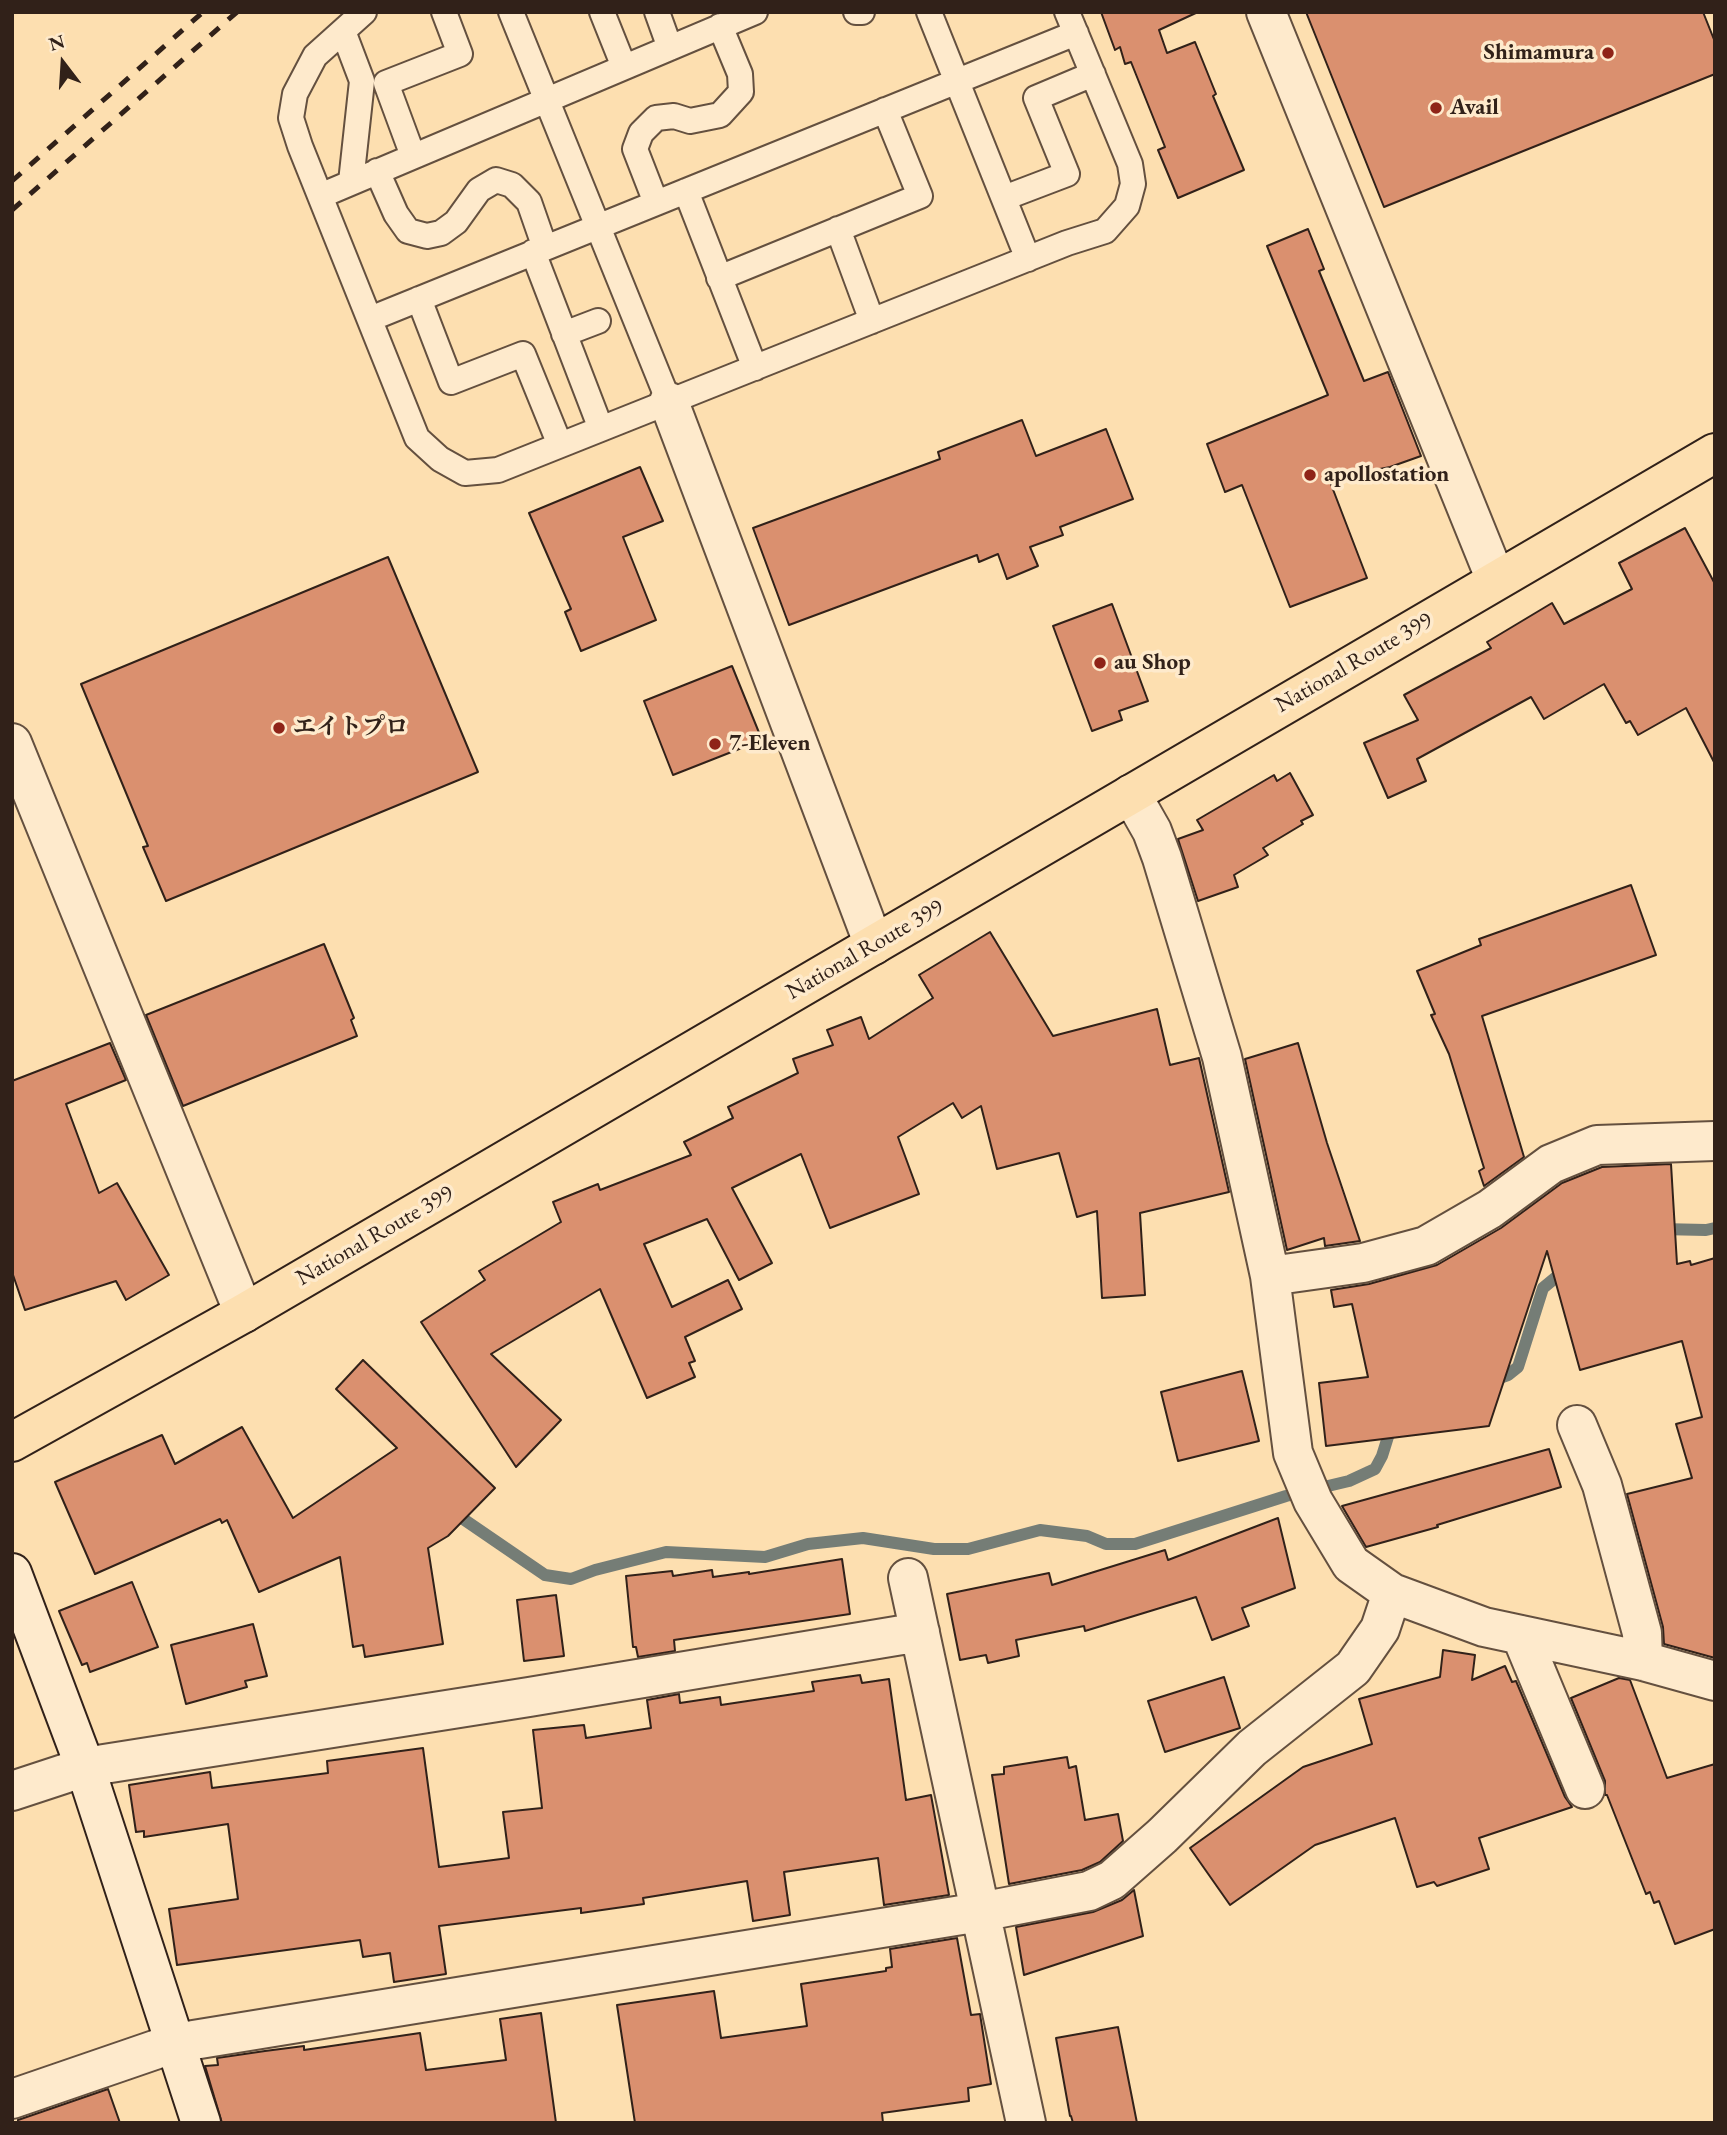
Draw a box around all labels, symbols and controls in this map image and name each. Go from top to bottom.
north arrow [28,28,98,98]
text: N [46,28,68,57]
place label: Shimamura [1484,39,1594,67]
marker: Shimamura [1600,45,1616,61]
place label: Avail [1450,94,1499,122]
marker: Avail [1428,100,1444,116]
place label: apollostation [1324,461,1449,489]
marker: apollostation [1302,467,1318,483]
street label: National Route 399 [1271,607,1437,719]
place label: au Shop [1114,649,1191,677]
marker: au Shop [1092,655,1108,671]
place label: エイトプロ [293,714,408,742]
marker: エイトプロ [271,720,287,736]
place label: 7-Eleven [729,730,810,758]
marker: 7-Eleven [707,736,723,752]
street label: National Route 399 [782,894,948,1006]
street label: National Route 399 [292,1180,458,1292]

